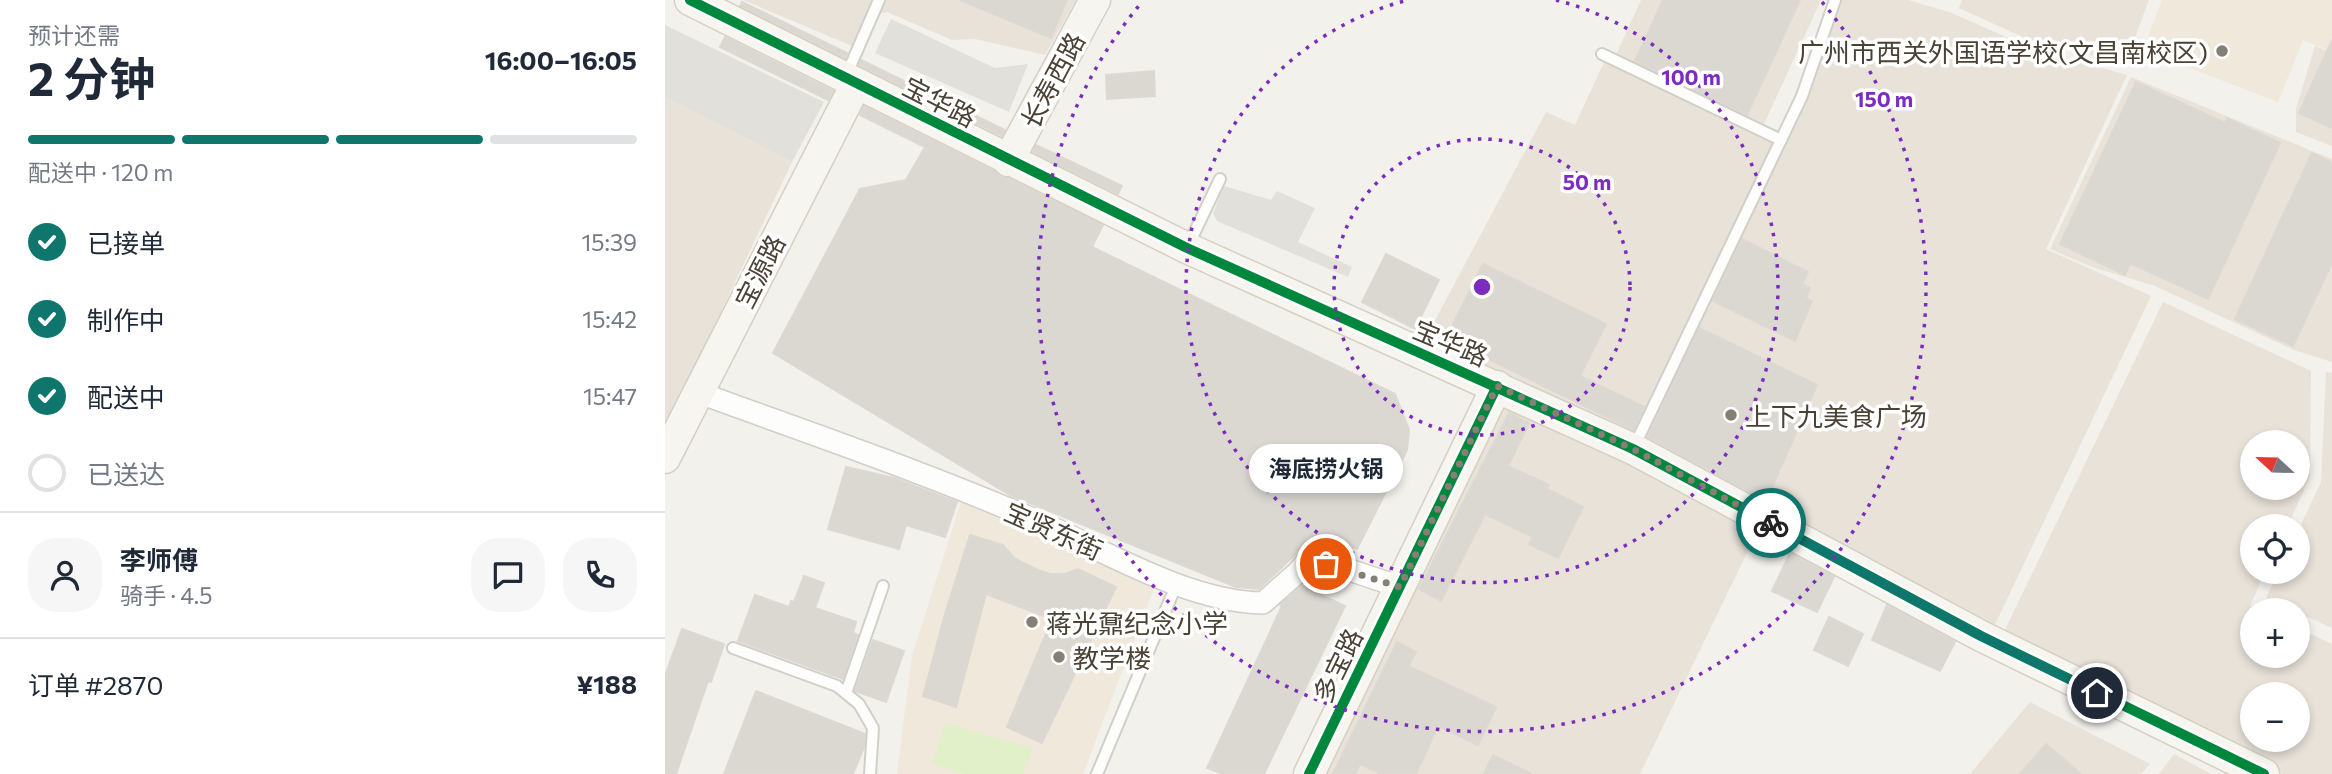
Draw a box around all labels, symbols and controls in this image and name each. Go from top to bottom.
text: 预计还需 [28,21,120,49]
street label: 长寿西路 [1014,27,1090,133]
place label: 广州市西关外国语学校(文昌南校区) [1798,36,2208,67]
marker: 广州市西关外国语学校(文昌南校区) [2214,43,2230,59]
text: 16:00–16:05 [485,44,637,75]
text: 2 分钟 [28,49,155,105]
text: 100 m [1661,64,1721,89]
street label: 宝华路 [898,69,982,133]
text: 150 m [1855,86,1913,111]
text: 配送中 · 120 m [28,158,173,186]
text: 50 m [1563,169,1611,194]
icon: check [28,223,66,261]
text: 已接单 [87,227,165,258]
text: 15:39 [581,228,637,256]
street label: 宝源路 [727,229,791,313]
centre of rings [1470,275,1494,299]
icon: check [28,300,66,338]
text: 制作中 [87,304,165,335]
text: 15:42 [582,305,637,333]
street label: 宝华路 [1409,312,1493,372]
icon: check [28,377,66,415]
text: 配送中 [87,381,165,412]
text: 15:47 [583,382,637,410]
place label: 上下九美食广场 [1745,400,1927,431]
marker: 上下九美食广场 [1723,407,1739,423]
north arrow [2240,430,2310,500]
map controls [2240,430,2310,752]
callout: 海底捞火锅 [1249,445,1403,494]
text: 海底捞火锅 [1269,454,1384,482]
text: 已送达 [87,458,165,489]
courier [1736,488,1806,558]
street label: 宝贤东街 [1000,495,1108,565]
icon: bike [1752,504,1790,542]
button: locate [2240,514,2310,584]
pin [1296,534,1356,594]
button: person [28,538,102,612]
button: chat [471,538,545,612]
button: phone [563,538,637,612]
text: 李师傅 [120,544,198,575]
icon: bag [1307,545,1345,583]
text: 骑手 · 4.5 [120,581,213,609]
button: + [2240,598,2310,668]
place label: 蒋光鼐纪念小学 [1046,607,1228,638]
marker: 蒋光鼐纪念小学 [1024,614,1040,630]
street label: 多宝路 [1306,623,1368,707]
place label: 教学楼 [1073,642,1151,673]
marker: 教学楼 [1051,649,1067,665]
pin [2067,663,2127,723]
text: ¥188 [576,668,637,699]
text: 订单 #2870 [28,669,163,700]
icon: home [2078,674,2116,712]
button: − [2240,682,2310,752]

